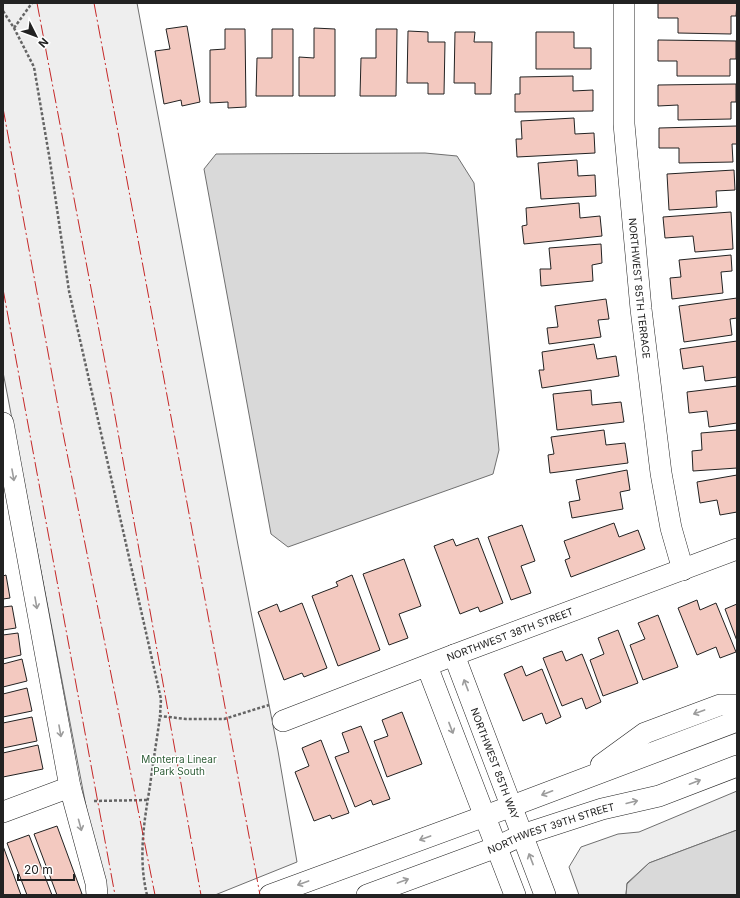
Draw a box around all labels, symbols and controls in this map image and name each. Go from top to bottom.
north arrow [16,16,56,56]
text: N [35,35,51,50]
street label: NORTHWEST 85TH TERRACE [627,217,653,359]
one-way arrow [9,468,17,481]
one-way arrow [33,596,41,609]
street label: NORTHWEST 38TH STREET [445,605,575,663]
one-way arrow [461,679,469,691]
street label: NORTHWEST 85TH WAY [469,706,522,821]
one-way arrow [694,709,706,717]
one-way arrow [448,722,456,734]
one-way arrow [56,724,64,737]
park label: Monterra Linear Park South [141,753,217,777]
one-way arrow [689,777,701,785]
one-way arrow [541,789,553,797]
one-way arrow [625,798,638,805]
street label: NORTHWEST 39TH STREET [486,800,616,856]
one-way arrow [77,818,85,831]
one-way arrow [419,834,431,842]
one-way arrow [527,853,535,865]
scale bar [18,856,74,882]
text: 20 m [24,862,53,877]
one-way arrow [397,877,409,885]
one-way arrow [297,879,309,887]

